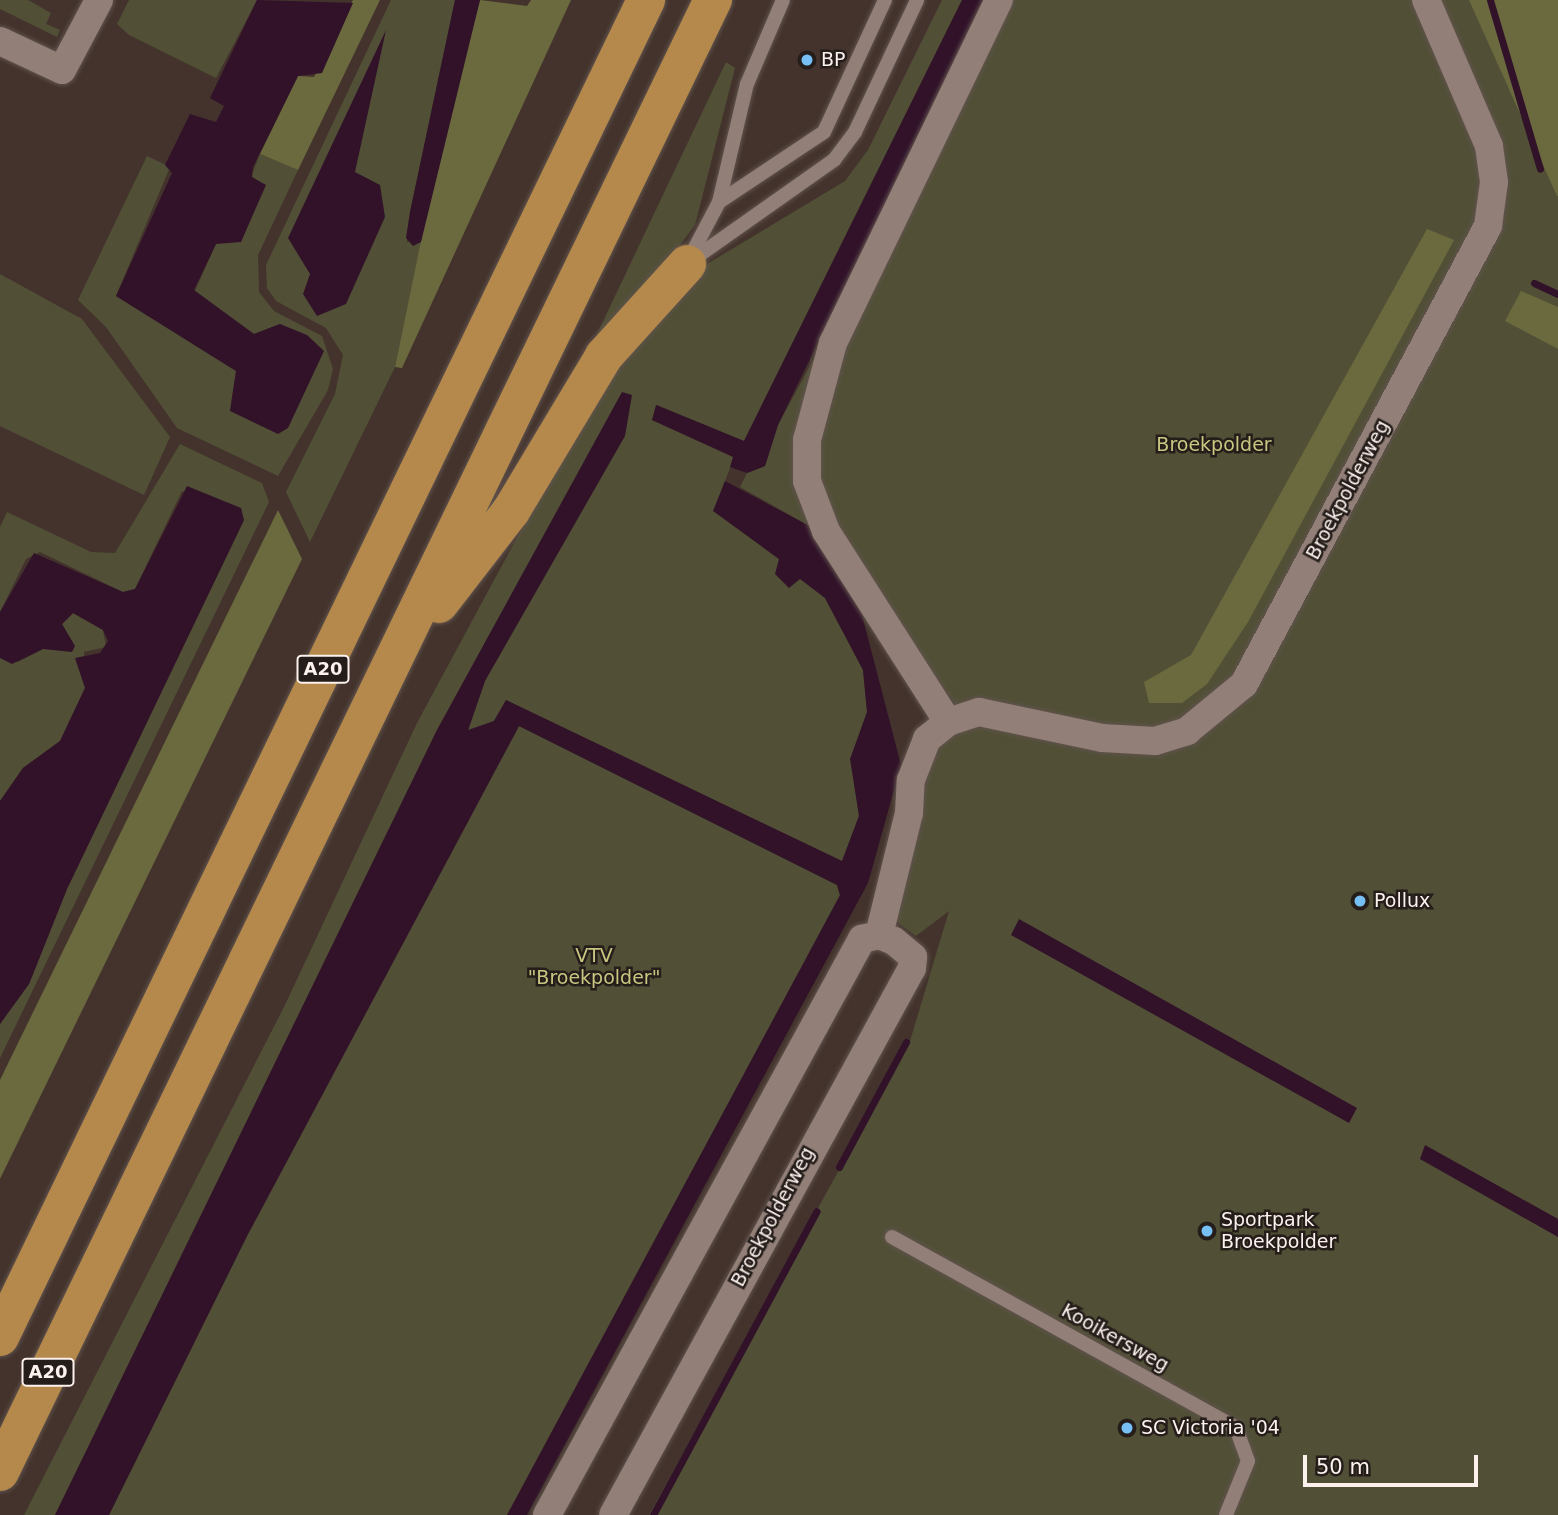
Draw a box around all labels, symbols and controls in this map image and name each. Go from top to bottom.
place label: BP [821,49,845,71]
marker: BP [799,52,815,68]
street label: Broekpolderweg [1302,416,1394,564]
park label: Broekpolder [1156,434,1272,456]
road number: A20 [295,654,351,684]
place label: Pollux [1374,890,1430,912]
marker: Pollux [1352,893,1368,909]
park label: VTV "Broekpolder" [528,945,660,989]
street label: Broekpolderweg [727,1143,819,1291]
place label: Sportpark Broekpolder [1221,1209,1336,1253]
marker: Sportpark Broekpolder [1199,1223,1215,1239]
street label: Kooikersweg [1057,1299,1173,1377]
road number: A20 [20,1358,76,1386]
place label: SC Victoria '04 [1141,1417,1280,1439]
marker: SC Victoria '04 [1119,1420,1135,1436]
scale bar [1306,1442,1481,1486]
text: 50 m [1316,1455,1370,1479]

